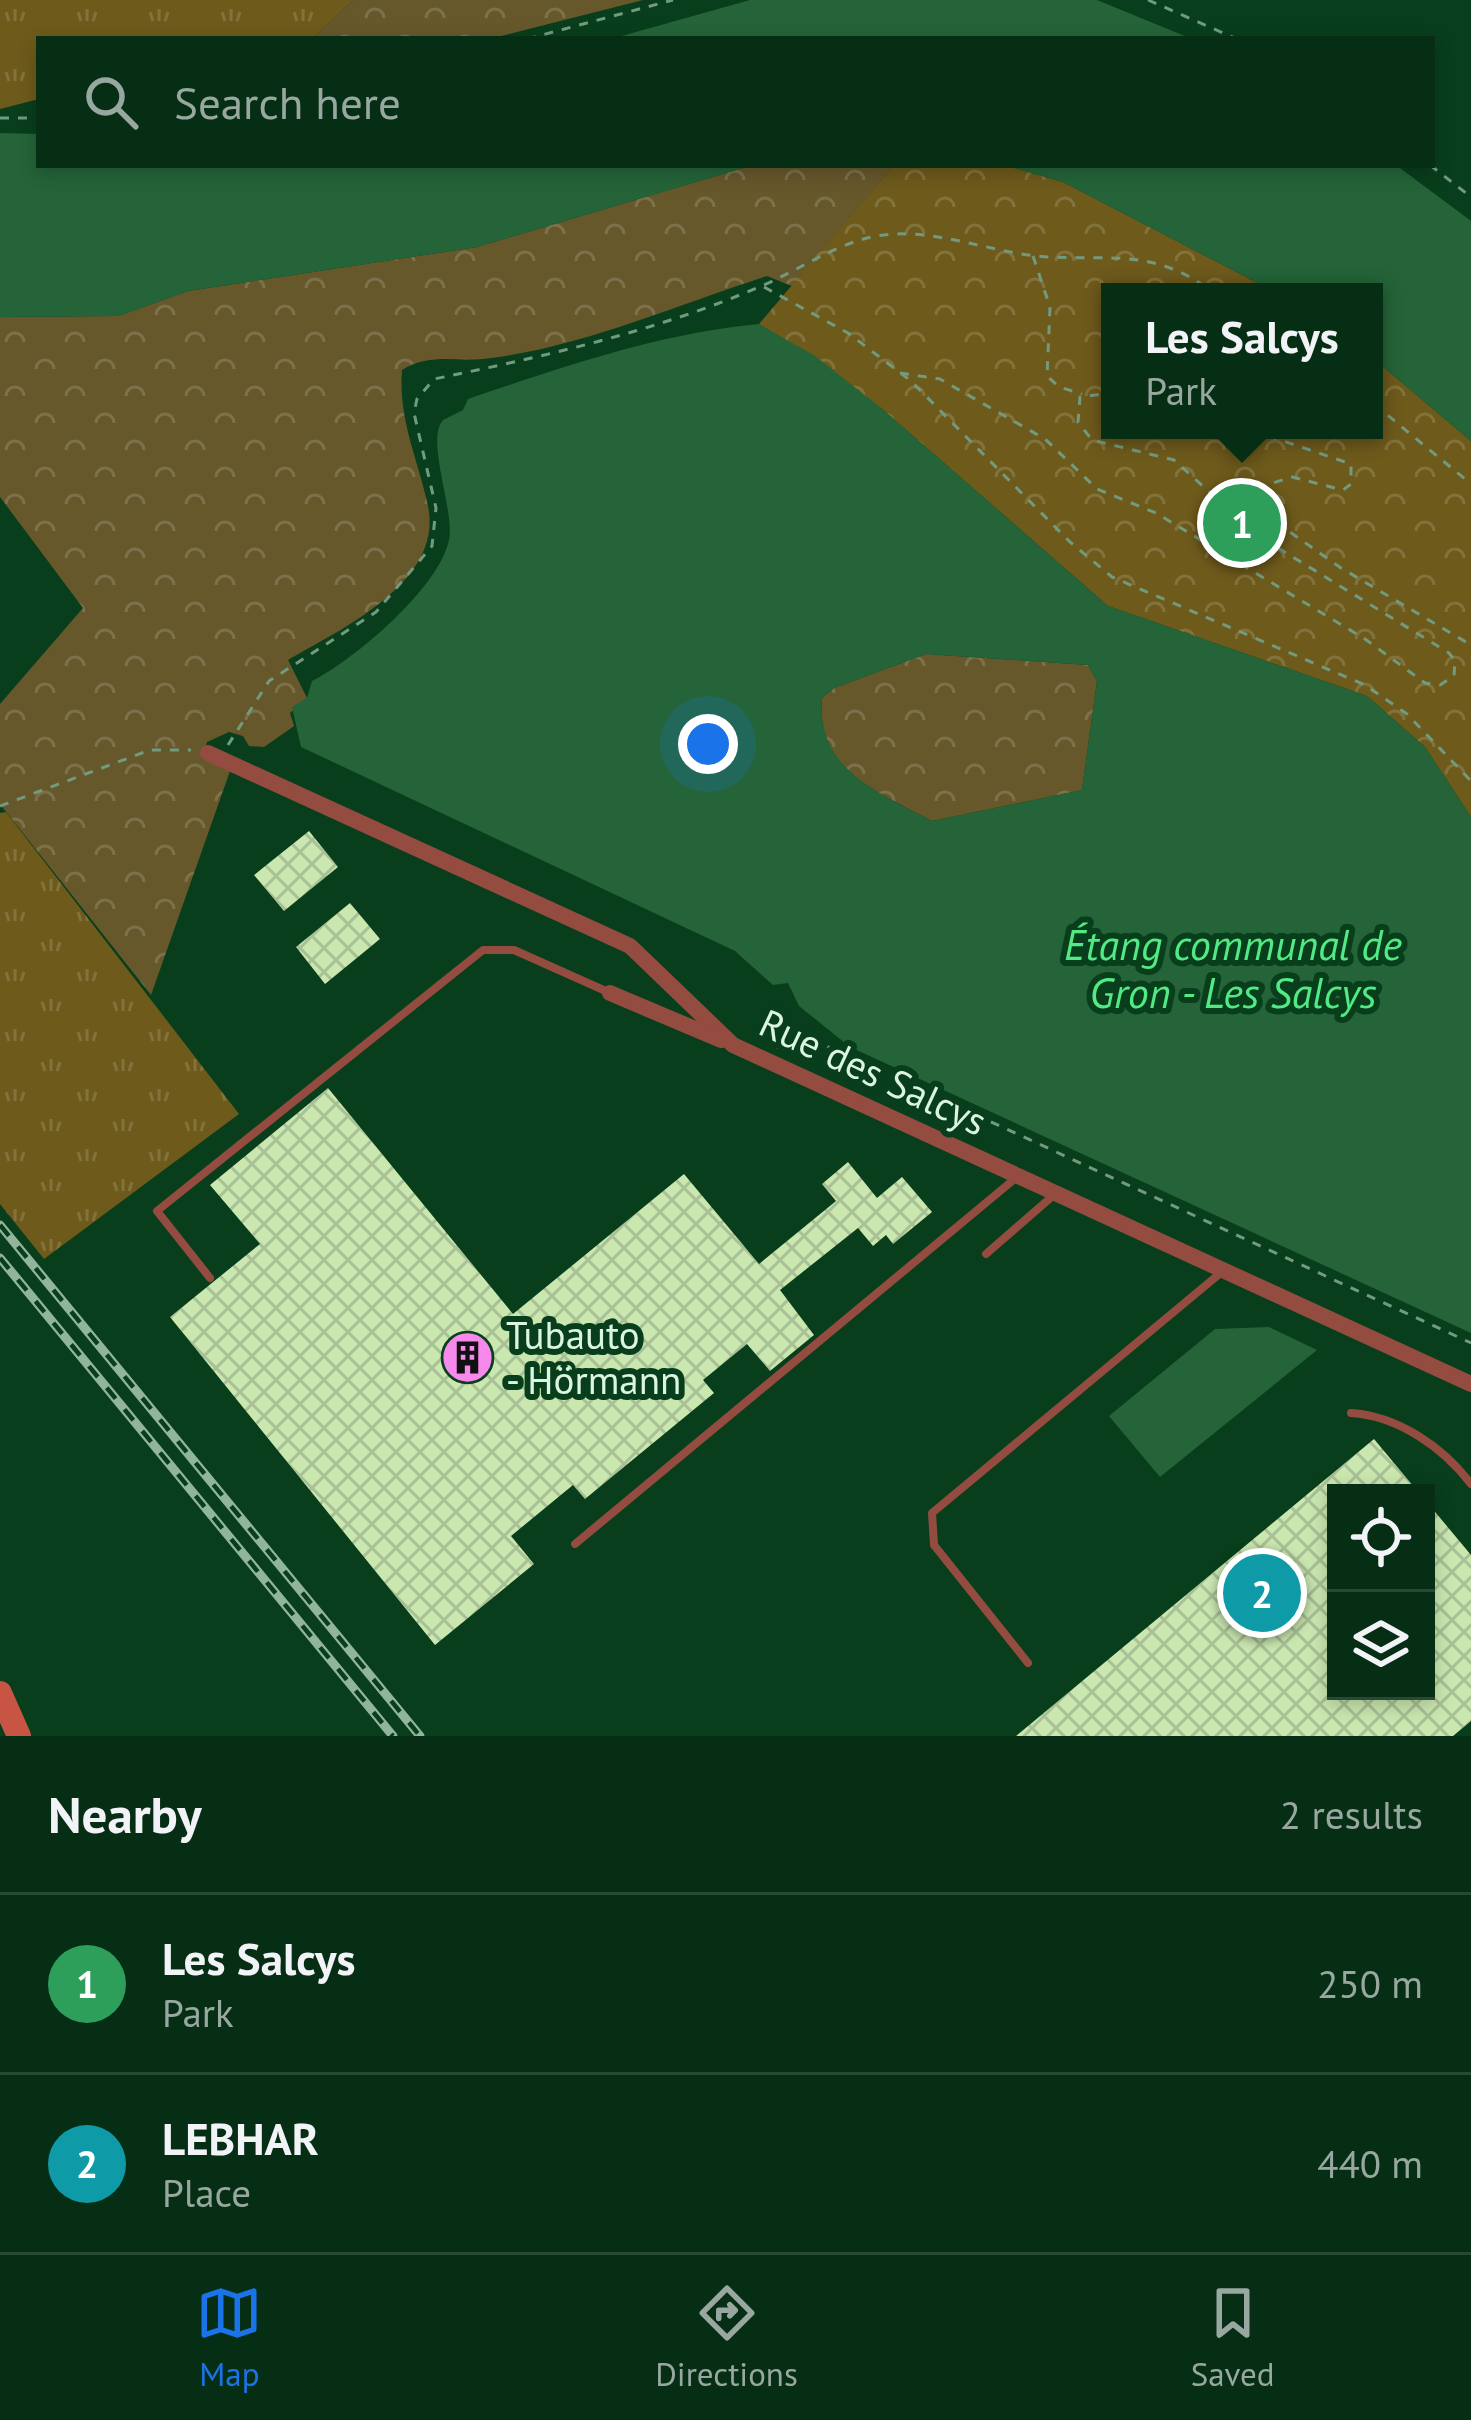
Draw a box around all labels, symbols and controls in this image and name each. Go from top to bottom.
search box [36,36,1435,168]
icon: search [78,69,144,135]
text: Search here [174,73,401,131]
popup [1101,283,1383,439]
text: Les Salcys [1145,307,1339,365]
text: Park [1145,365,1217,416]
pin: 1 [1203,478,1281,568]
your location [678,714,738,774]
water label: Étang communal de Gron - Les Salcys [1064,917,1403,1020]
street label: Rue des Salcys [751,997,995,1146]
place label: Tubauto - Hörmann [506,1309,681,1405]
building icon: Tubauto - Hörmann [439,1329,495,1385]
map controls [1327,1484,1435,1700]
button: locate [1327,1484,1435,1592]
pin: 2 [1223,1548,1301,1638]
button: layers [1327,1592,1435,1700]
text: Nearby [48,1781,202,1847]
text: 2 results [1280,1789,1423,1840]
text: Les Salcys [162,1929,355,1987]
text: 1 [76,1958,98,2009]
text: 250 m [1317,1958,1423,2009]
text: Park [162,1987,234,2038]
text: LEBHAR [162,2109,319,2167]
text: 2 [76,2138,98,2189]
text: 440 m [1317,2138,1423,2189]
text: Place [162,2167,251,2218]
tab: Map [196,2280,262,2395]
tab: Directions [655,2280,798,2395]
tab: Saved [1191,2280,1275,2395]

